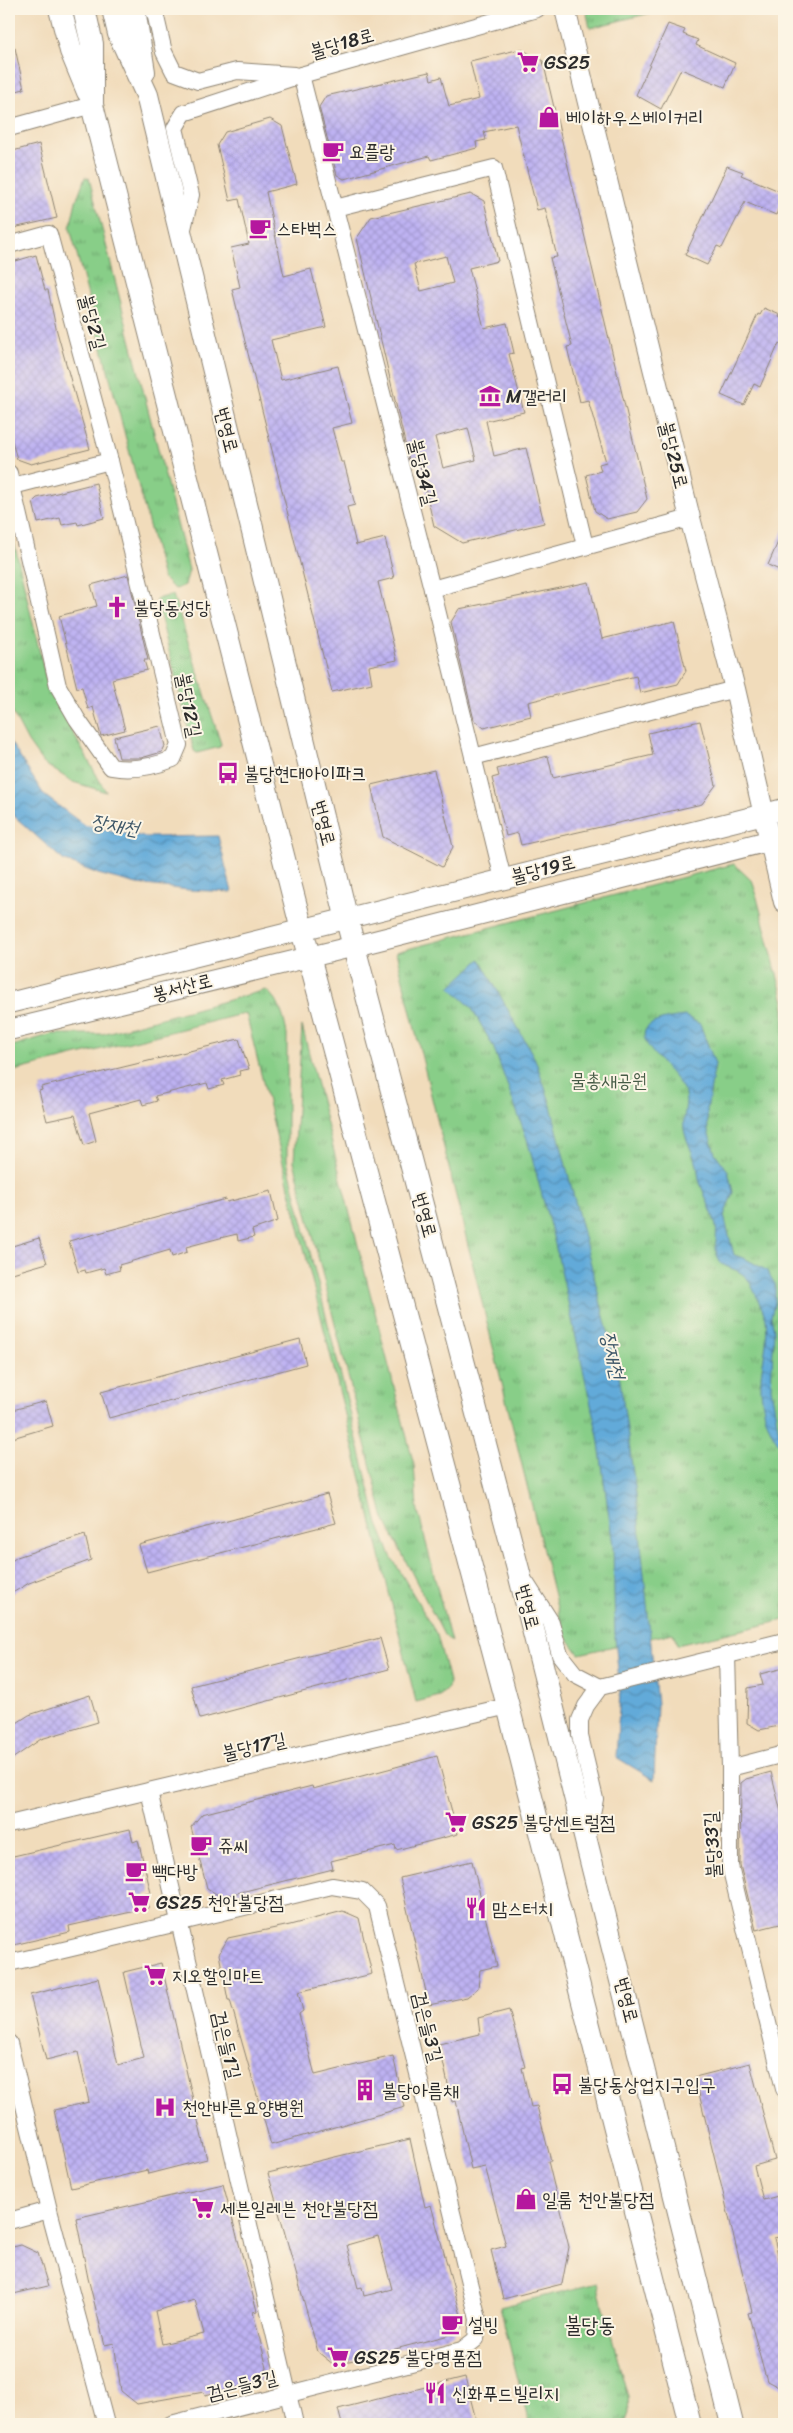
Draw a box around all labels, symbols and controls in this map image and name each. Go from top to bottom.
street label: 불당18로 [306,18,378,68]
place label: GS25 [544,46,591,79]
supermarket icon: GS25 [515,49,541,75]
place label: 베이하우스베이커리 [566,101,704,134]
shop icon: 베이하우스베이커리 [536,104,562,130]
place label: 요플랑 [349,135,396,168]
cafe icon: 요플랑 [320,138,346,164]
place label: 스타벅스 [276,212,337,245]
cafe icon: 스타벅스 [247,215,273,241]
street label: 불당2길 [70,290,116,354]
place label: M갤러리 [506,380,567,413]
museum icon: M갤러리 [477,383,503,409]
street label: 번영로 [205,404,249,456]
street label: 불당25로 [650,418,698,492]
street label: 불당34길 [399,435,447,509]
place label: 불당동성당 [134,591,210,624]
church icon: 불당동성당 [104,594,130,620]
street label: 불당12길 [167,670,211,740]
place label: 불당현대아이파크 [244,757,366,790]
bus stop icon: 불당현대아이파크 [215,760,241,786]
street label: 번영로 [302,797,346,849]
water label: 장재천 [88,804,144,847]
street label: 불당19로 [507,845,579,893]
street label: 봉서산로 [148,964,216,1010]
park label: 물총새공원 [571,1064,647,1097]
street label: 번영로 [403,1189,447,1241]
water label: 장재천 [591,1328,636,1384]
street label: 번영로 [506,1581,550,1633]
street label: 불당17길 [219,1723,289,1769]
place label: GS25 불당센트럴점 [472,1806,615,1839]
supermarket icon: GS25 불당센트럴점 [443,1809,469,1835]
street label: 불당33길 [694,1811,730,1879]
place label: 쥬씨 [218,1829,249,1862]
cafe icon: 쥬씨 [188,1832,214,1858]
place label: 빽다방 [152,1855,199,1888]
cafe icon: 빽다방 [123,1858,149,1884]
place label: GS25 천안불당점 [156,1886,284,1919]
supermarket icon: GS25 천안불당점 [126,1889,152,1915]
place label: 맘스터치 [492,1892,553,1925]
restaurant icon: 맘스터치 [463,1895,489,1921]
place label: 지오할인마트 [172,1959,264,1992]
supermarket icon: 지오할인마트 [142,1962,168,1988]
street label: 번영로 [605,1974,649,2026]
street label: 검은들3길 [403,1988,453,2066]
street label: 검은들1길 [203,2008,251,2082]
place label: 불당동상업지구입구 [578,2068,716,2101]
bus stop icon: 불당동상업지구입구 [549,2071,575,2097]
place label: 불당아름채 [382,2074,458,2107]
building icon: 불당아름채 [352,2077,378,2103]
place label: 천안바른요양병원 [182,2091,304,2124]
hospital icon: 천안바른요양병원 [152,2094,178,2120]
place label: 일룸 천안불당점 [542,2183,654,2216]
shop icon: 일룸 천안불당점 [513,2186,539,2212]
place label: 세븐일레븐 천안불당점 [220,2192,378,2225]
supermarket icon: 세븐일레븐 천안불당점 [190,2195,216,2221]
district label: 불당동 [565,2306,615,2344]
place label: 설빙 [468,2308,499,2341]
cafe icon: 설빙 [439,2311,465,2337]
place label: GS25 불당명품점 [354,2341,482,2374]
supermarket icon: GS25 불당명품점 [325,2344,351,2370]
street label: 검은들3길 [203,2360,281,2410]
place label: 신화푸드빌리지 [452,2377,559,2410]
restaurant icon: 신화푸드빌리지 [422,2380,448,2406]

